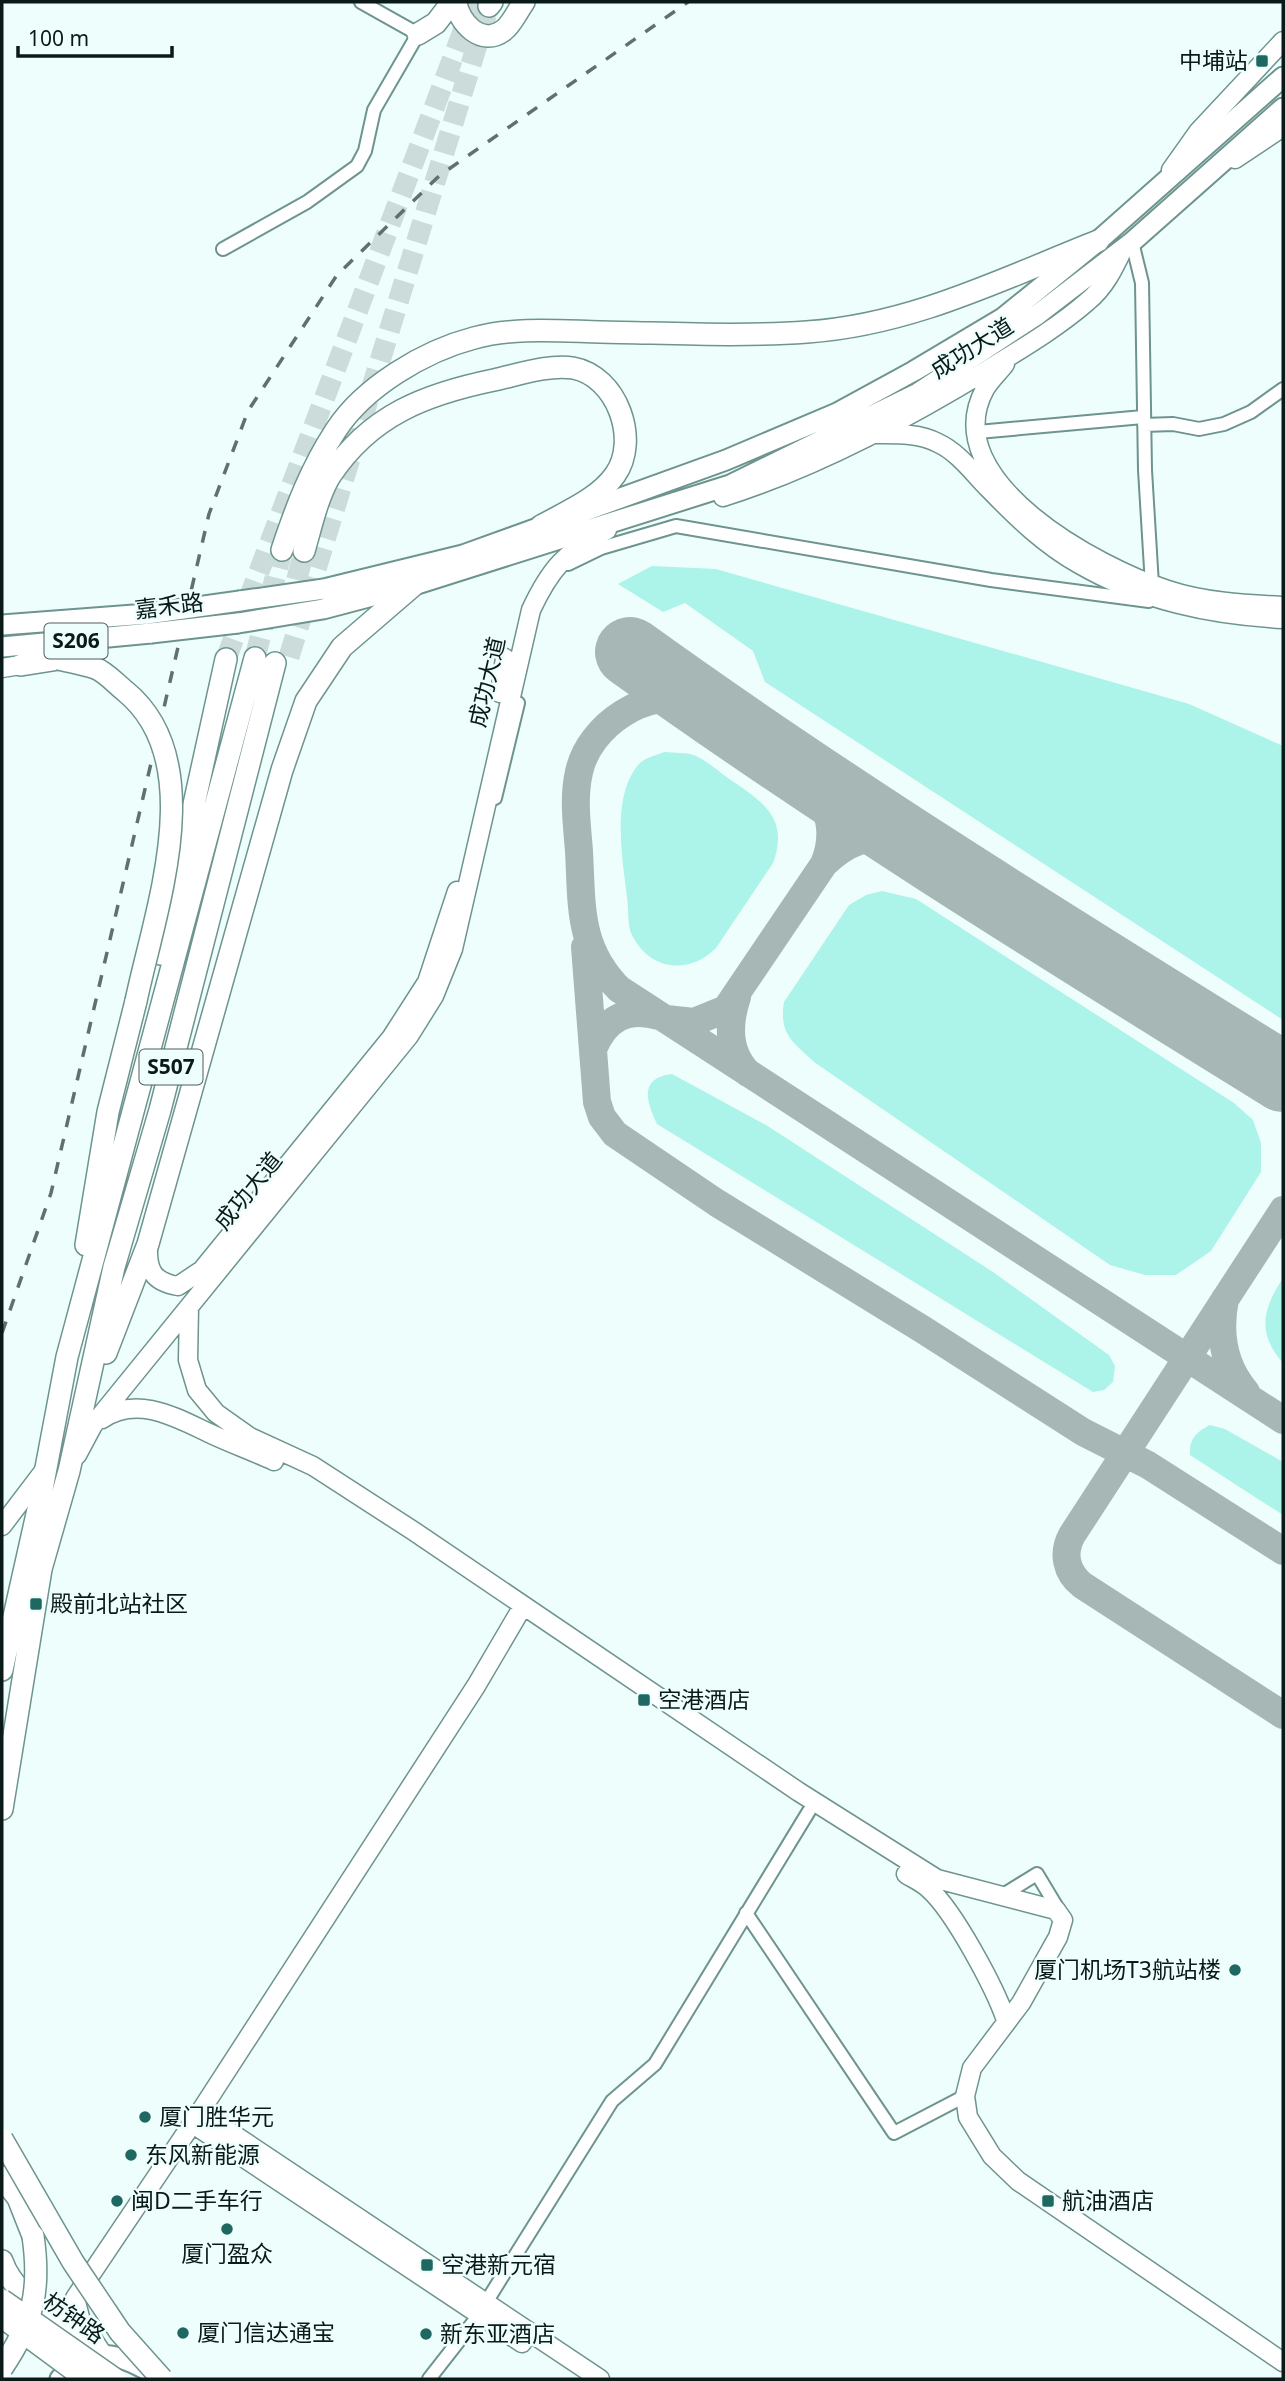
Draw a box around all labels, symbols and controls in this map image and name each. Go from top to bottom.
scale bar [18,14,172,58]
text: 100 m [28,24,89,52]
place label: 中埔站 [1179,44,1248,76]
marker: 中埔站 [1254,53,1270,69]
street label: 成功大道 [924,309,1019,385]
street label: 嘉禾路 [133,585,205,625]
road number: S206 [44,624,108,658]
street label: 成功大道 [460,633,512,730]
road number: S507 [140,1050,202,1084]
street label: 成功大道 [206,1145,289,1236]
place label: 殿前北站社区 [50,1587,188,1619]
marker: 殿前北站社区 [28,1596,44,1612]
place label: 空港酒店 [658,1683,750,1715]
marker: 空港酒店 [636,1692,652,1708]
place label: 厦门机场T3航站楼 [1034,1953,1221,1985]
marker: 厦门机场T3航站楼 [1227,1962,1243,1978]
place label: 厦门胜华元 [159,2100,274,2132]
marker: 厦门胜华元 [137,2109,153,2125]
place label: 东风新能源 [145,2138,260,2170]
marker: 东风新能源 [123,2147,139,2163]
place label: 闽D二手车行 [131,2184,263,2216]
place label: 航油酒店 [1062,2184,1154,2216]
marker: 闽D二手车行 [109,2193,125,2209]
marker: 航油酒店 [1040,2193,1056,2209]
marker: 厦门盈众 [219,2221,235,2237]
place label: 厦门盈众 [181,2237,273,2269]
place label: 空港新元宿 [441,2248,556,2280]
marker: 空港新元宿 [419,2257,435,2273]
street label: 枋钟路 [37,2284,112,2350]
place label: 厦门信达通宝 [197,2316,335,2348]
place label: 新东亚酒店 [440,2317,555,2349]
marker: 厦门信达通宝 [175,2325,191,2341]
marker: 新东亚酒店 [418,2326,434,2342]

